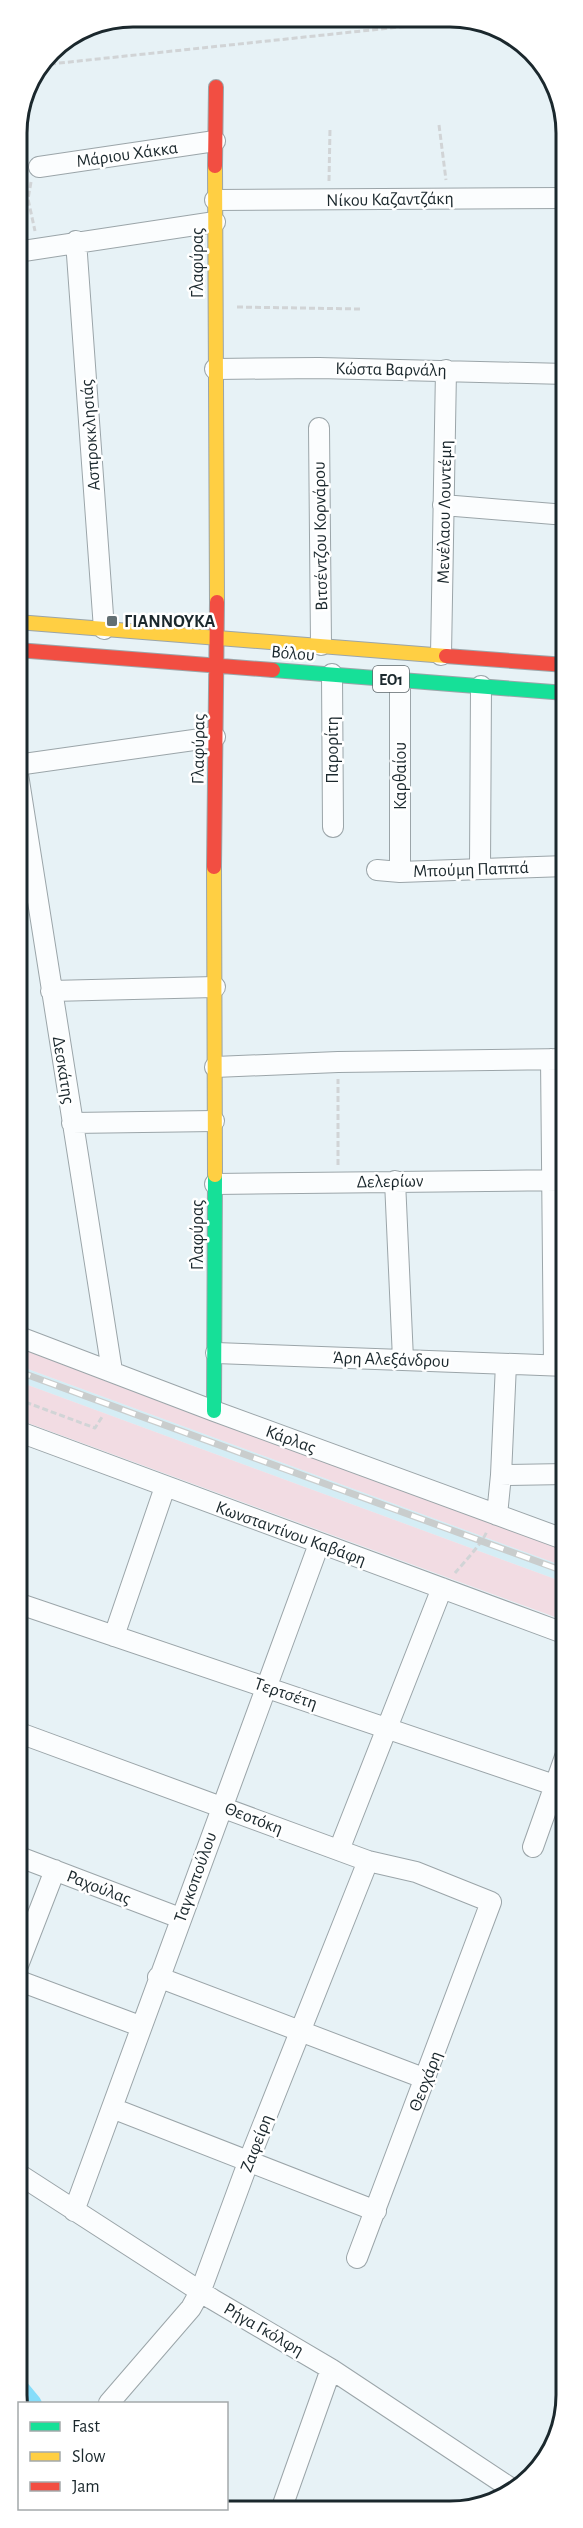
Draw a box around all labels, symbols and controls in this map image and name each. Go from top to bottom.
street label: Μάριου Χάκκα [75,139,179,171]
street label: Νίκου Καζαντζάκη [326,189,454,210]
street label: Γλαφύρας [189,228,207,298]
street label: Κώστα Βαρνάλη [335,360,447,380]
street label: Ασπροκκλησιάς [78,379,104,491]
street label: Μενέλαου Λουντέμη [435,440,455,584]
street label: Βιτσέντζου Κορνάρου [311,461,331,611]
place label: ΓΙΑΝΝΟΥΚΑ [124,613,216,631]
marker: ΓΙΑΝΝΟΥΚΑ [105,614,119,628]
street label: Βόλου [270,643,315,665]
road number: ΕΟ1 [373,666,409,692]
street label: Γλαφύρας [189,714,209,785]
street label: Παρορίτη [323,716,342,784]
street label: Καρθαίου [391,742,410,810]
street label: Μπούμη Παππά [413,859,529,881]
street label: Δεσκάτης [49,1035,77,1105]
street label: Δελερίων [356,1171,424,1192]
street label: Γλαφύρας [189,1200,207,1270]
street label: Άρη Αλεξάνδρου [332,1349,450,1371]
street label: Κάρλας [263,1423,318,1457]
street label: Κωνσταντίνου Καβάφη [213,1497,369,1570]
street label: Τερτσέτη [252,1675,320,1713]
street label: Θεοτόκη [222,1800,285,1838]
street label: Ταγκοπούλου [171,1830,221,1925]
street label: Ραχούλας [64,1867,133,1908]
street label: Θεοχάρη [406,2049,446,2114]
street label: Ζαφείρη [237,2112,276,2175]
street label: Ρήγα Γκόλφη [221,2300,306,2360]
legend [18,2402,228,2510]
text: Fast [72,2418,100,2436]
text: Slow [72,2448,105,2466]
text: Jam [72,2478,100,2496]

